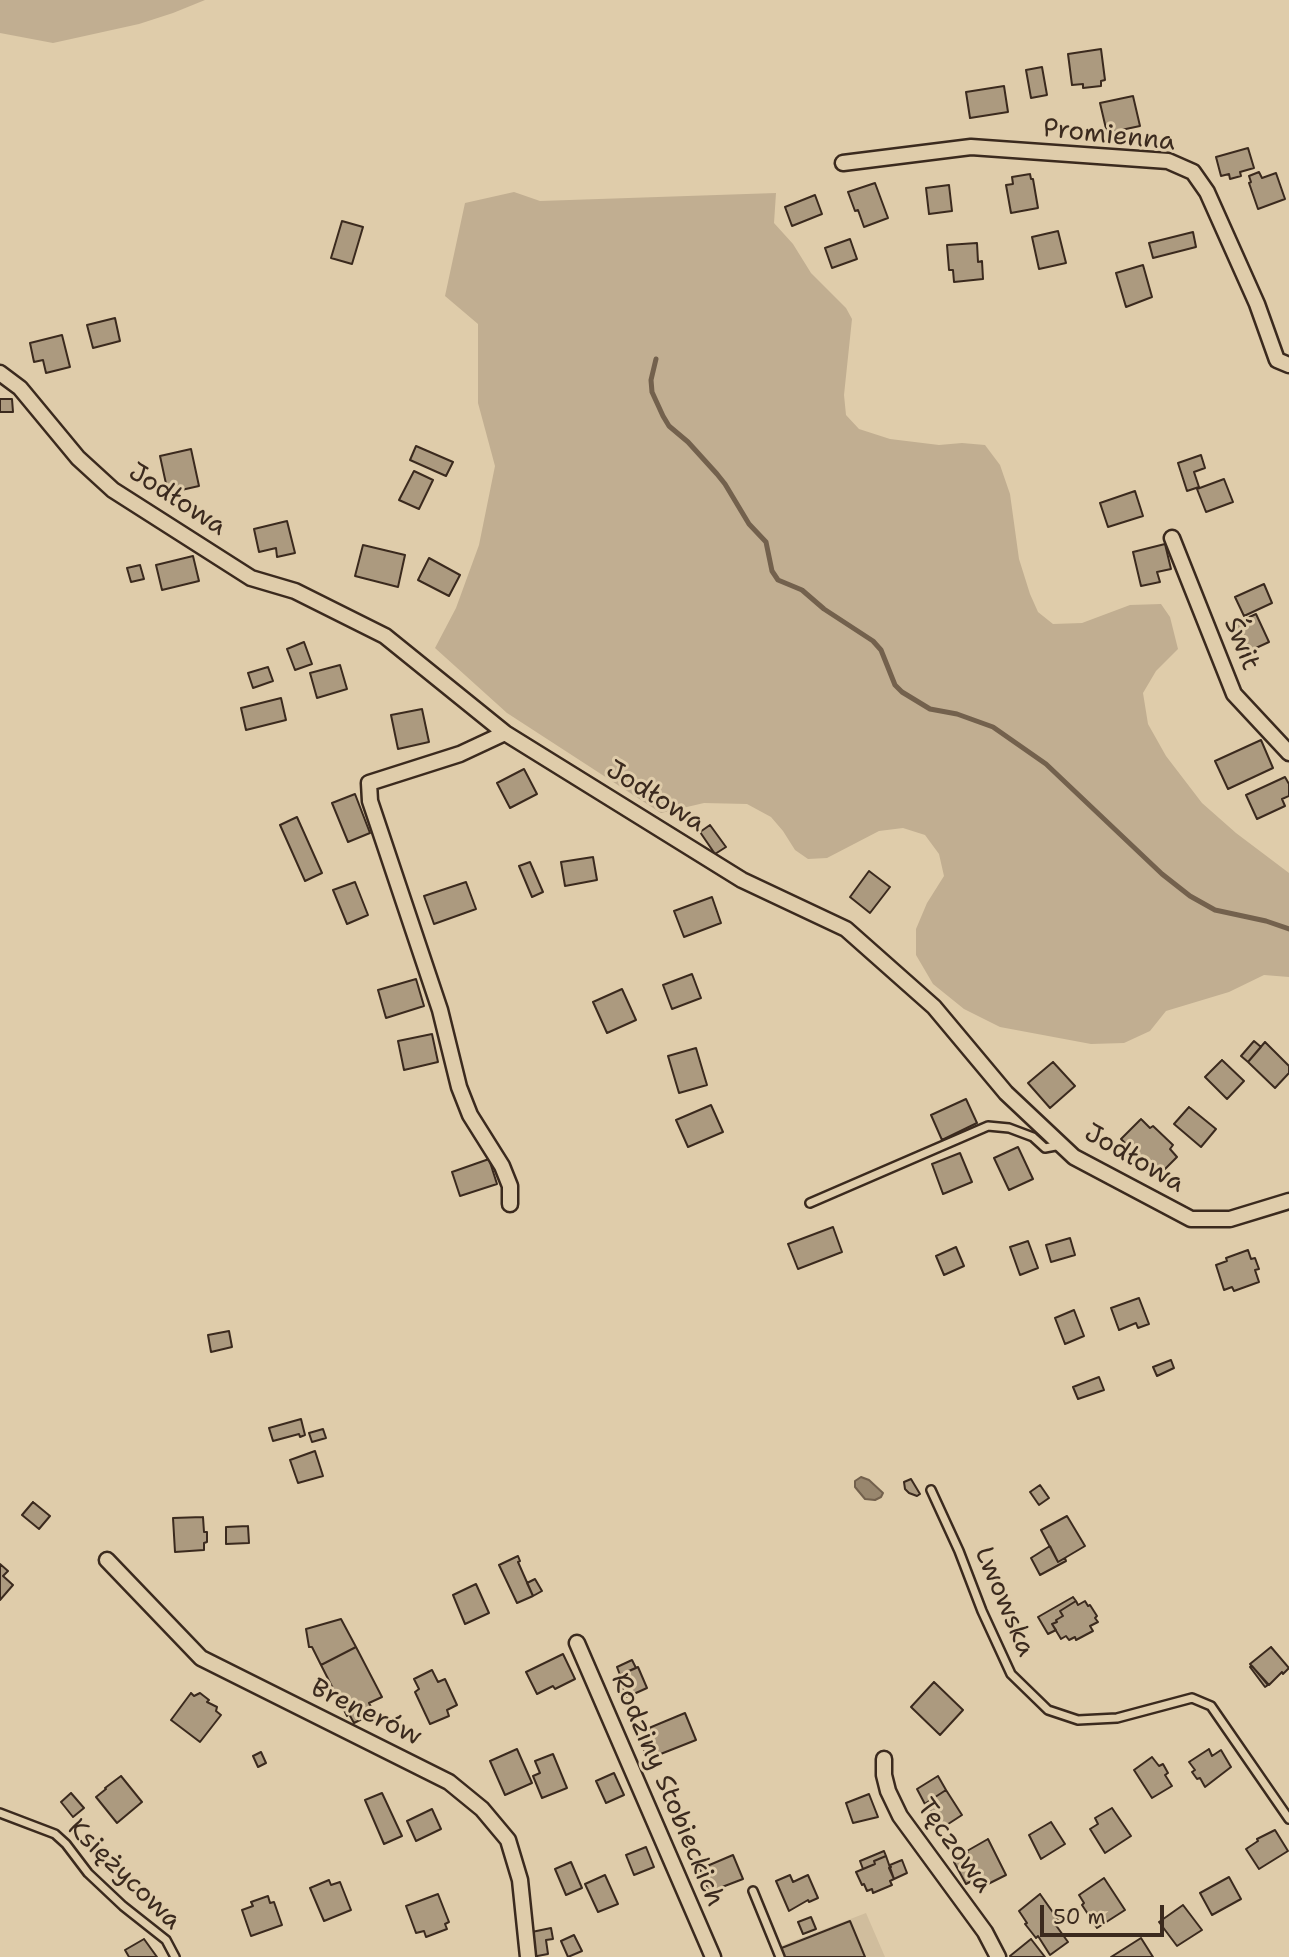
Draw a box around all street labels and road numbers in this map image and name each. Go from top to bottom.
street label: Promienna [1041,114,1177,158]
street label: Jodłowa [122,457,232,543]
street label: Świt [1216,613,1266,675]
street label: Jodłowa [600,755,710,839]
street label: Jodłowa [1078,1118,1190,1200]
street label: Lwowska [967,1543,1041,1661]
street label: Rodziny Stobieckich [604,1669,730,1911]
street label: Brenerów [305,1673,427,1753]
street label: Tęczowa [909,1793,999,1899]
street label: Księżycowa [61,1813,187,1937]

